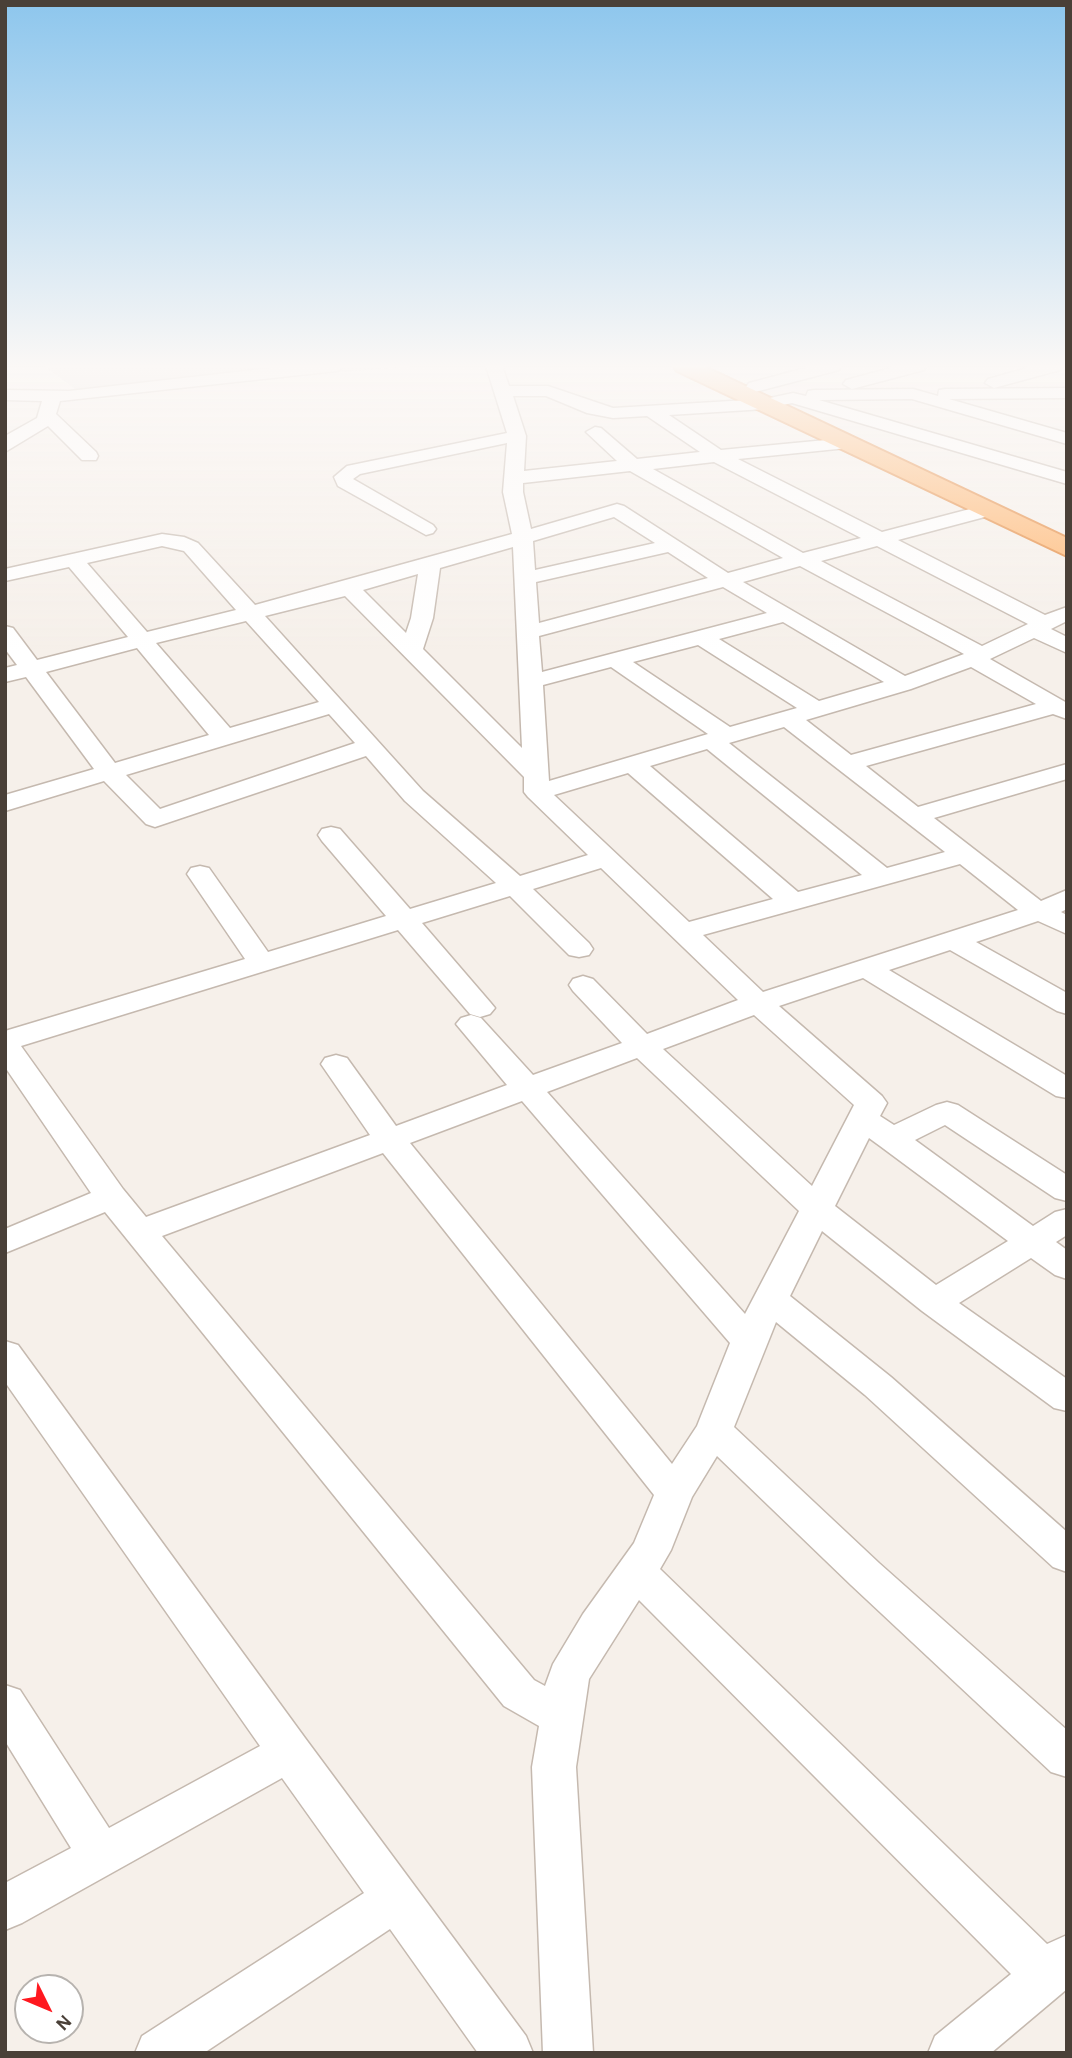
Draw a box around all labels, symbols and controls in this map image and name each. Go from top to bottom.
north arrow [14,1974,84,2044]
text: N [52,2011,75,2034]

